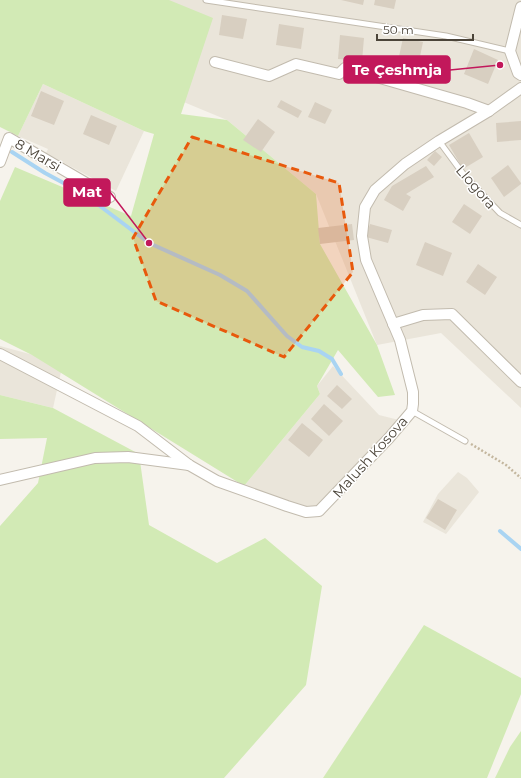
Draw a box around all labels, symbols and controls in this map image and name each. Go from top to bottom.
scale bar [377,16,473,42]
text: 50 m [383,22,414,37]
callout: Te Çeshmja [344,56,450,83]
text: Te Çeshmja [352,60,442,79]
street label: 8 Marsi [12,135,64,175]
street label: Llogora [452,161,500,213]
callout: Mat [64,179,110,206]
text: Mat [72,182,103,201]
street label: Malush Kosova [328,412,412,502]

